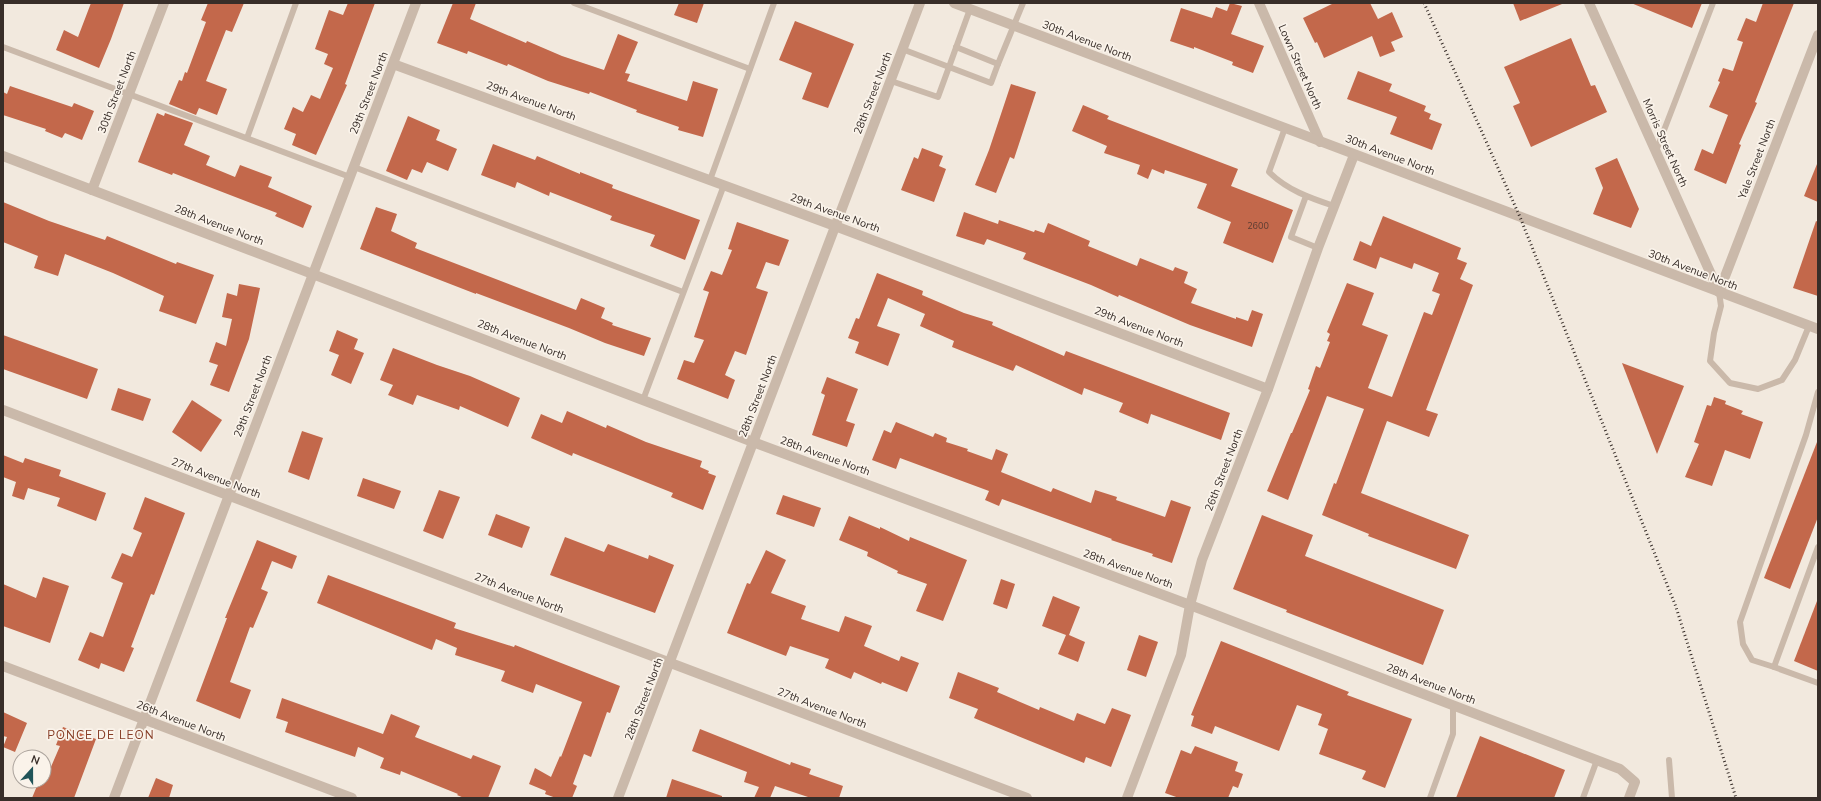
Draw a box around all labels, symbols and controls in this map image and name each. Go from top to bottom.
street label: 30th Avenue North [1040,17,1134,65]
street label: Lown Street North [1274,22,1326,112]
street label: 30th Street North [94,48,140,136]
street label: 29th Street North [346,49,392,137]
street label: 28th Street North [850,49,896,137]
street label: 29th Avenue North [484,78,578,124]
street label: Morris Street North [1639,96,1691,190]
street label: Yale Street North [1734,117,1779,202]
street label: 30th Avenue North [1343,131,1437,179]
street label: 29th Avenue North [788,190,882,236]
street label: 28th Avenue North [172,201,266,249]
house number: 2600 [1247,220,1269,232]
street label: 30th Avenue North [1646,246,1740,294]
street label: 29th Avenue North [1092,303,1186,351]
street label: 28th Avenue North [475,316,569,364]
street label: 29th Street North [230,352,276,440]
street label: 28th Street North [735,352,781,440]
street label: 26th Street North [1201,426,1247,514]
street label: 28th Avenue North [778,433,872,479]
street label: 27th Avenue North [169,454,263,502]
street label: 28th Avenue North [1081,546,1175,592]
street label: 27th Avenue North [472,569,566,617]
street label: 28th Street North [621,655,667,743]
street label: 28th Avenue North [1384,660,1478,708]
street label: 27th Avenue North [775,684,869,732]
street label: 26th Avenue North [134,697,228,745]
district label: PONCE DE LEON [47,727,155,743]
north arrow [12,749,52,789]
text: N [29,752,42,769]

